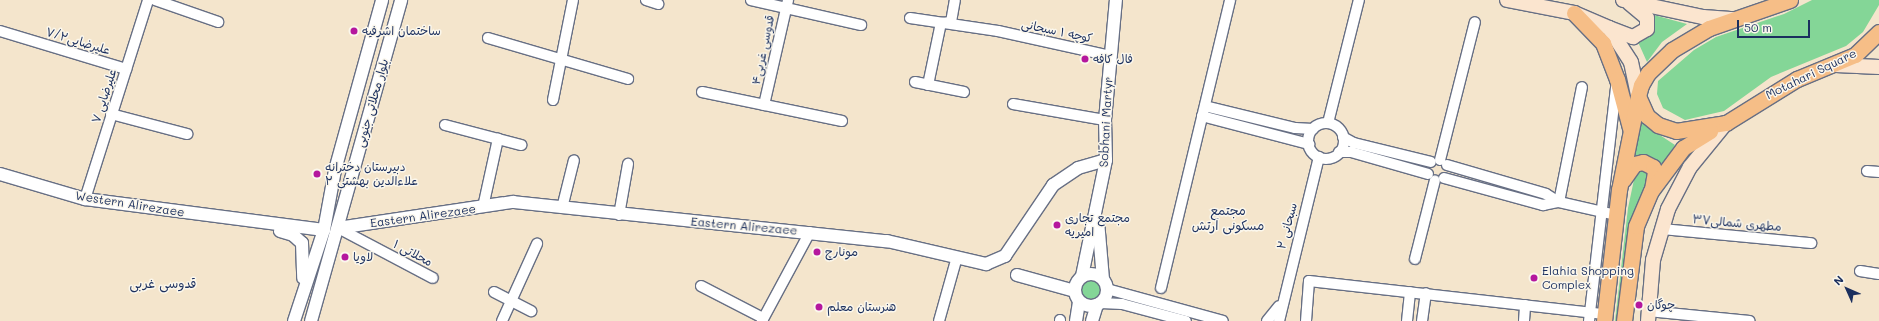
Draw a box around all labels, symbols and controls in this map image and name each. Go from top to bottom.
scale bar [1739,12,1812,38]
street label: قدوسی غربی۴ [749,14,777,86]
street label: کوچه ۱ سبحانی [1020,16,1094,46]
text: 50 m [1744,19,1772,35]
street label: علیرضایی۷/۲ [44,24,112,58]
place label: ساختمان اشرفیه [362,24,441,38]
marker: ساختمان اشرفیه [349,26,359,36]
street label: Motahari Square [1763,46,1859,102]
place label: فال کافه [1093,52,1133,66]
marker: فال کافه [1080,54,1090,64]
street label: بلوار محلاتی جنوبی [352,57,392,149]
street label: ۷ علیرضایی [88,67,120,125]
street label: Sobhani Martyr [1096,76,1116,168]
place label: دبیرستان دخترانه علاءالدین بهشتی ۲ [325,160,418,188]
marker: دبیرستان دخترانه علاءالدین بهشتی ۲ [312,169,322,179]
street label: Western Alirezaee [74,188,186,220]
street label: Eastern Alirezaee [369,201,477,231]
street label: سبحانی ۲ [1274,201,1300,251]
district label: مجتمع مسکونی ارتش [1192,203,1264,234]
place label: مجتمع تجاری امیریه [1065,211,1130,239]
street label: مطهرى شمالى۳۷ [1692,212,1782,234]
street label: Eastern Alirezaee [690,214,798,238]
marker: مجتمع تجاری امیریه [1052,220,1062,230]
street label: ۱ محلاتی [391,237,435,269]
place label: مونارچ [825,245,858,259]
marker: مونارچ [812,247,822,257]
place label: لاویا [353,250,373,264]
marker: لاویا [340,252,350,262]
place label: Elahia Shopping Complex [1542,264,1634,292]
north arrow [1827,269,1867,309]
text: N [1830,272,1846,288]
marker: Elahia Shopping Complex [1529,273,1539,283]
district label: قدوسی غربی [130,275,196,291]
place label: چوگان [1647,298,1675,312]
place label: هنرستان معلم [827,300,896,314]
marker: چوگان [1634,300,1644,310]
marker: هنرستان معلم [814,302,824,312]

